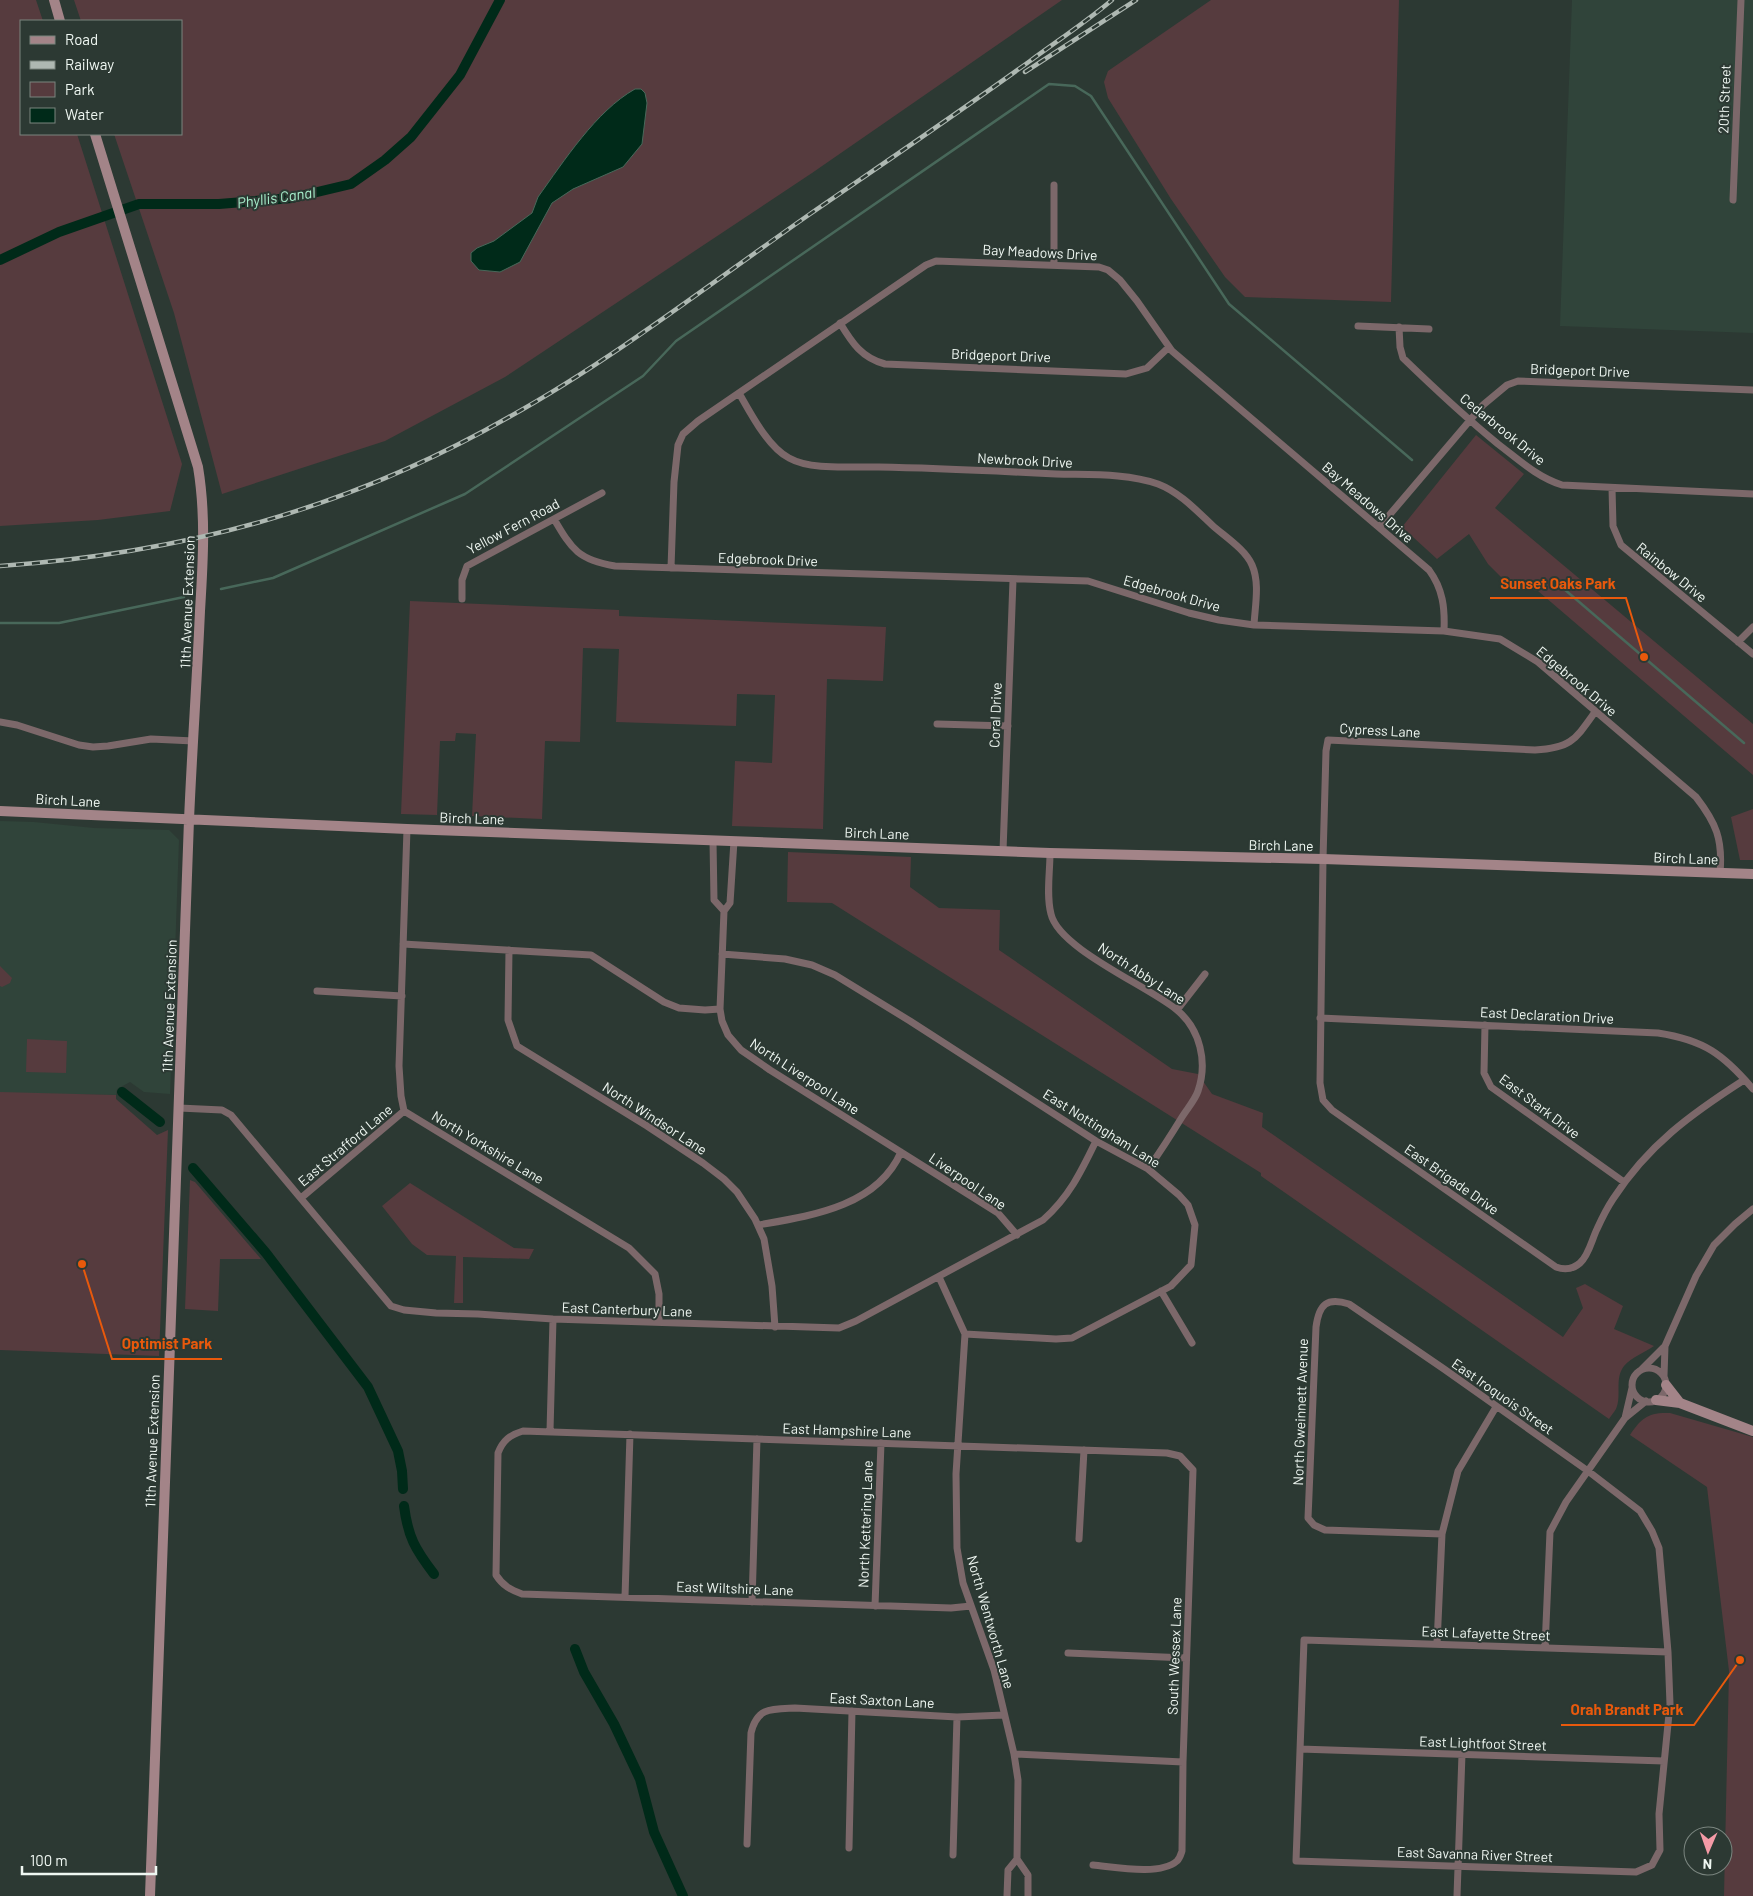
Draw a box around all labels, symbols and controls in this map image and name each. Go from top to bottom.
legend [20,20,182,135]
text: Road [65,30,98,48]
text: Railway [65,55,114,73]
street label: 20th Street [1714,64,1734,134]
text: Park [65,80,95,98]
text: Water [65,105,104,123]
water label: Phyllis Canal [236,182,317,211]
street label: Bay Meadows Drive [982,241,1098,263]
street label: Bridgeport Drive [951,345,1051,365]
street label: Bridgeport Drive [1530,360,1630,380]
street label: Cedarbrook Drive [1457,389,1549,469]
street label: Newbrook Drive [977,449,1073,471]
street label: Bay Meadows Drive [1319,458,1417,546]
street label: Yellow Fern Road [464,494,562,558]
street label: 11th Avenue Extension [176,535,198,669]
street label: Rainbow Drive [1633,538,1711,606]
street label: Edgebrook Drive [718,549,818,569]
callout: Sunset Oaks Park [1490,568,1626,598]
street label: Edgebrook Drive [1122,571,1222,615]
text: Sunset Oaks Park [1500,574,1616,592]
street label: Edgebrook Drive [1533,642,1621,720]
street label: Coral Drive [985,682,1005,748]
street label: Cypress Lane [1339,719,1421,741]
street label: Birch Lane [35,790,101,810]
street label: Birch Lane [439,808,505,828]
street label: Birch Lane [844,823,910,843]
street label: Birch Lane [1248,836,1314,854]
street label: Birch Lane [1653,848,1719,868]
street label: North Abby Lane [1095,938,1189,1008]
street label: 11th Avenue Extension [158,939,180,1073]
street label: East Declaration Drive [1480,1003,1614,1027]
street label: North Liverpool Lane [747,1034,863,1118]
street label: East Stark Drive [1496,1070,1584,1142]
street label: North Windsor Lane [600,1078,710,1158]
street label: East Nottingham Lane [1040,1085,1164,1171]
street label: East Strafford Lane [294,1101,396,1189]
street label: North Yorkshire Lane [429,1107,547,1187]
street label: East Brigade Drive [1401,1140,1503,1218]
street label: Liverpool Lane [926,1149,1010,1213]
street label: East Canterbury Lane [561,1298,693,1320]
callout: Optimist Park [112,1329,222,1359]
text: Optimist Park [122,1334,212,1352]
street label: North Gweinnett Avenue [1289,1338,1311,1486]
street label: East Iroquois Street [1449,1354,1557,1438]
street label: 11th Avenue Extension [141,1374,163,1508]
street label: East Hampshire Lane [782,1419,912,1441]
street label: North Kettering Lane [854,1460,876,1588]
street label: North Wentworth Lane [964,1553,1018,1691]
street label: East Wiltshire Lane [676,1577,794,1599]
street label: South Wessex Lane [1163,1597,1185,1715]
street label: East Lafayette Street [1421,1622,1551,1644]
street label: East Saxton Lane [829,1689,935,1711]
callout: Orah Brandt Park [1561,1695,1694,1725]
text: Orah Brandt Park [1571,1700,1683,1718]
street label: East Lightfoot Street [1419,1732,1547,1754]
north arrow [1683,1826,1733,1876]
street label: East Savanna River Street [1397,1843,1553,1865]
scale bar [22,1844,156,1876]
text: 100 m [30,1851,68,1869]
text: N [1703,1856,1712,1873]

